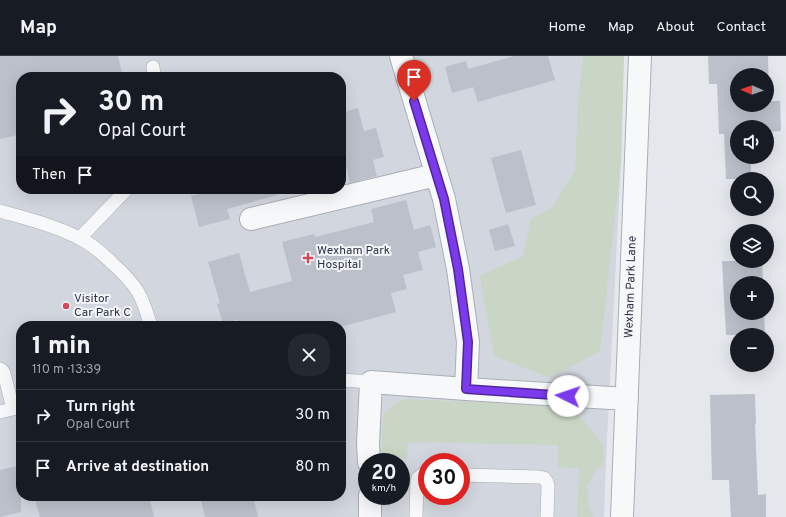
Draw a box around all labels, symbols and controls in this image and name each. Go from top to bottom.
text: Map [20,16,57,40]
text: Home [549,19,586,36]
text: Map [608,19,634,36]
text: About [656,19,695,36]
text: Contact [717,19,766,36]
pin [397,60,431,101]
icon: arrive [403,66,425,88]
north arrow [730,68,774,112]
map controls [730,68,774,372]
text: 30 m [98,85,164,121]
icon: right [32,88,84,140]
text: Opal Court [98,120,186,143]
button: sound [730,120,774,164]
icon: arrive [74,164,96,186]
text: Then [32,166,66,185]
button: search [730,172,774,216]
button: layers [730,224,774,268]
street label: Wexham Park Lane [621,235,641,339]
place label: Wexham Park Hospital [317,243,390,273]
marker: Wexham Park Hospital [302,252,314,264]
button: + [730,276,774,320]
place label: Visitor Car Park C [74,291,131,321]
marker: Visitor Car Park C [61,301,71,311]
button: − [730,328,774,372]
text: 1 min [32,332,91,362]
button: close [288,334,330,376]
text: 110 m · 13:39 [32,362,101,378]
position arrow [547,375,589,417]
text: Turn right [66,398,135,417]
icon: right [32,405,54,427]
text: 30 m [295,406,330,425]
text: Opal Court [66,417,130,433]
speed limit sign: 30 [418,453,470,505]
icon: arrive [32,457,54,479]
text: Arrive at destination [66,458,209,477]
text: 80 m [295,458,330,477]
text: 20 [371,461,397,487]
text: km/h [372,482,396,495]

